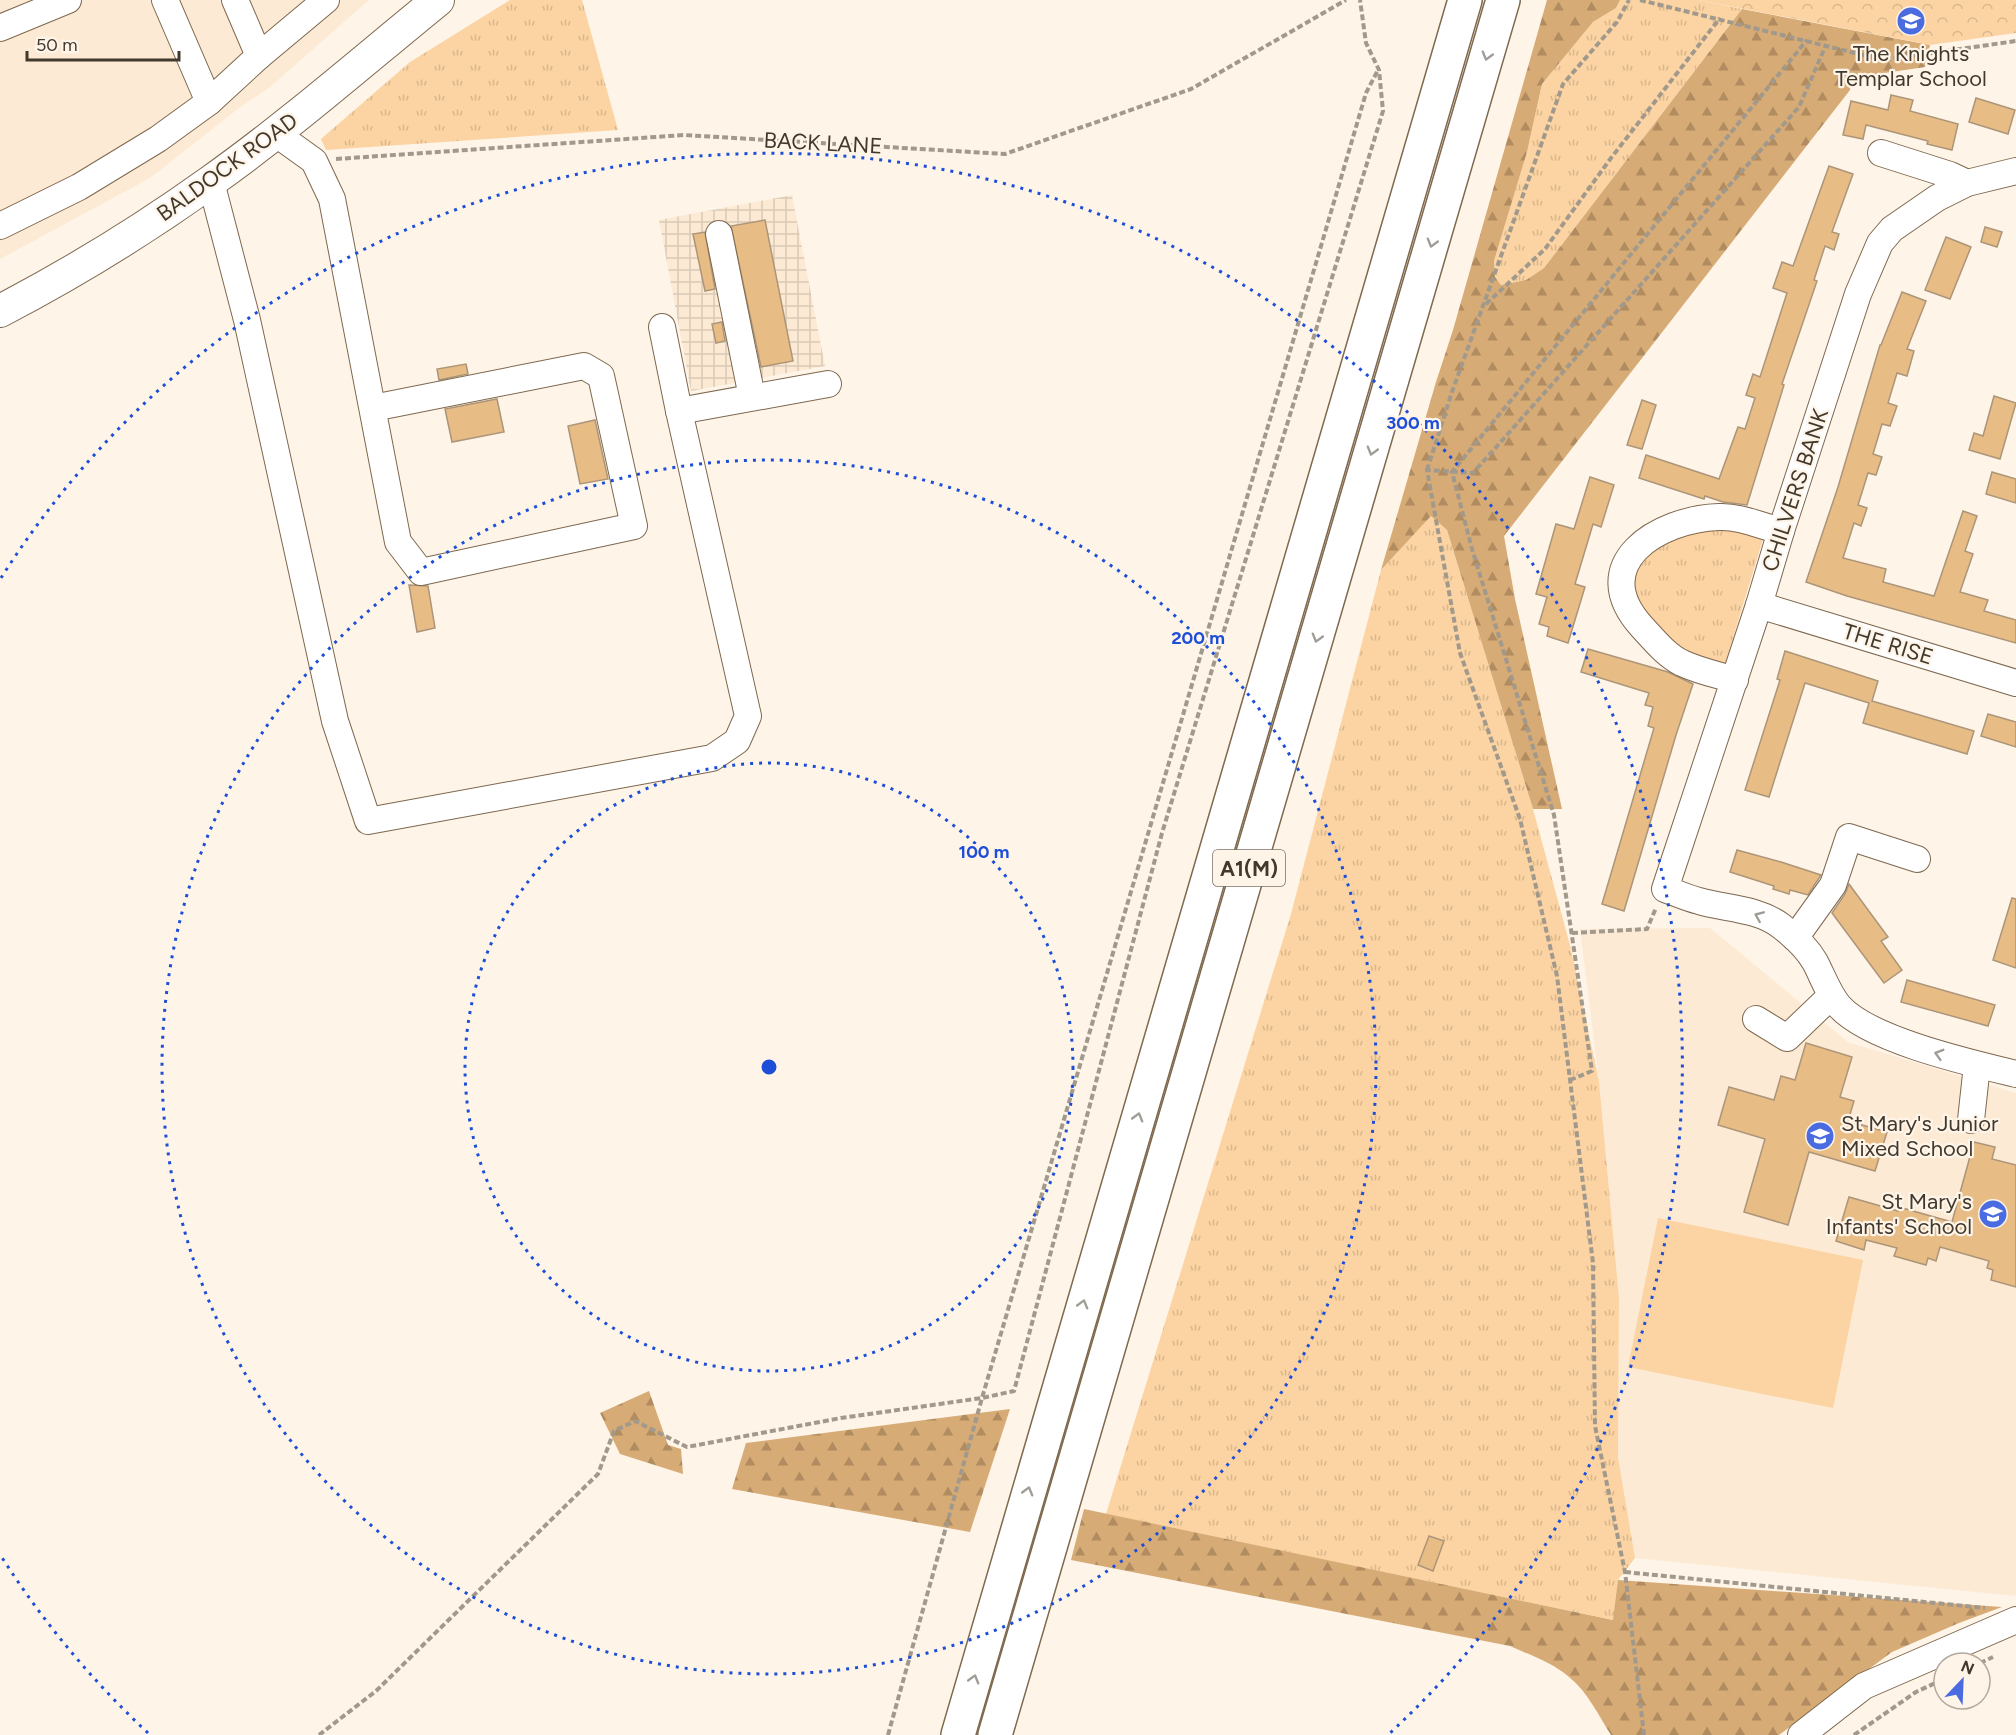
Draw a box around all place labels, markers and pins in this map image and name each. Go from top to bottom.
school or university icon: The Knights Templar School [1895,5,1927,37]
place label: The Knights Templar School [1835,40,1987,92]
centre of rings [759,1057,779,1077]
place label: St Mary's Junior Mixed School [1841,1110,1999,1162]
school or university icon: St Mary's Junior Mixed School [1804,1120,1836,1152]
place label: St Mary's Infants' School [1826,1188,1972,1240]
school or university icon: St Mary's Infants' School [1977,1198,2009,1230]

